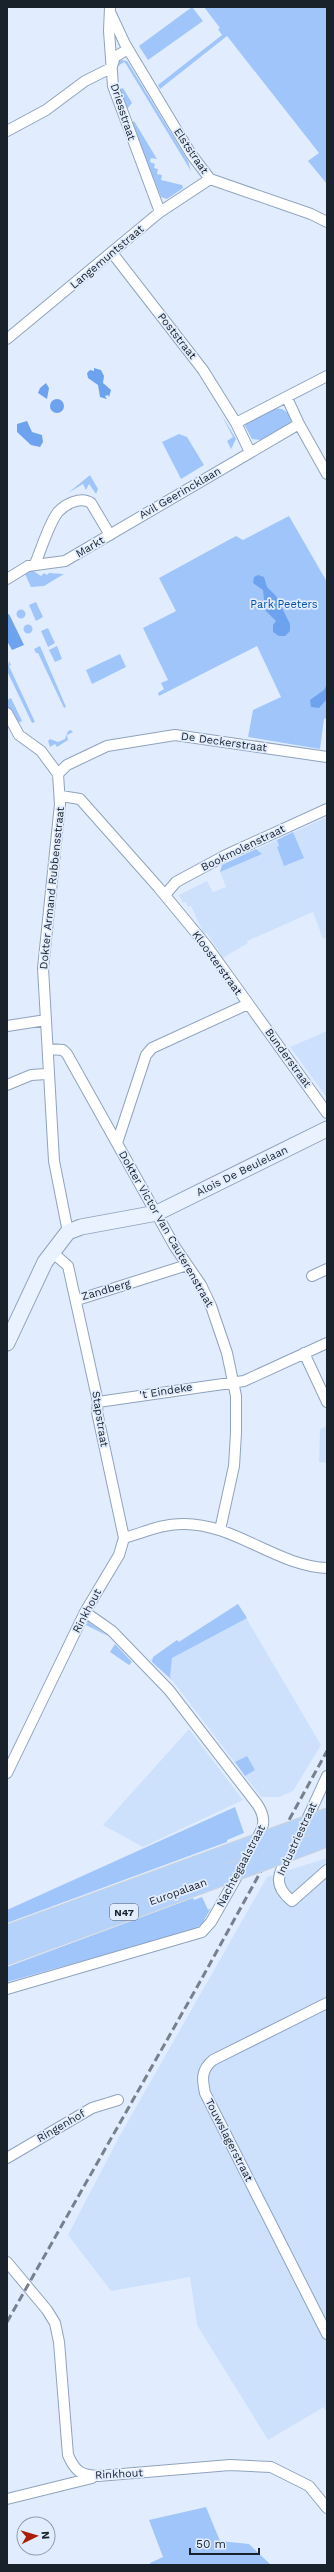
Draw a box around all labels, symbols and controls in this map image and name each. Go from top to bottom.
street label: Driesstraat [108,82,138,142]
street label: Elststraat [171,126,211,177]
street label: Langemuntstraat [68,222,147,292]
street label: Poststraat [155,310,199,362]
street label: Avil Geerincklaan [137,464,223,522]
street label: Markt [73,533,107,560]
park label: Park Peeters [250,598,318,611]
street label: De Deckerstraat [180,730,268,755]
street label: Dokter Armand Rubbensstraat [37,806,67,970]
street label: Bookmolenstraat [199,822,287,874]
street label: Kloosterstraat [189,928,245,998]
street label: Bunderstraat [262,1026,314,1090]
street label: Alois De Beulelaan [194,1143,290,1199]
street label: Dokter Victor Van Cauterenstraat [116,1149,216,1310]
street label: Zandberg [80,1277,132,1303]
street label: 't Eindeke [139,1380,193,1402]
street label: Stapstraat [89,1390,111,1448]
street label: Rinkhout [70,1586,104,1635]
street label: Industriestraat [274,1800,320,1878]
street label: Nachtegaalstraat [214,1822,268,1909]
street label: Europalaan [147,1876,209,1908]
road number: N47 [110,1904,138,1920]
street label: Touwslagerstraat [202,2096,256,2184]
street label: Ringenhof [35,2107,88,2145]
street label: Rinkhout [95,2466,144,2482]
north arrow [16,2516,56,2556]
scale bar [190,2530,259,2556]
text: N [39,2531,52,2540]
text: 50 m [196,2537,226,2551]

